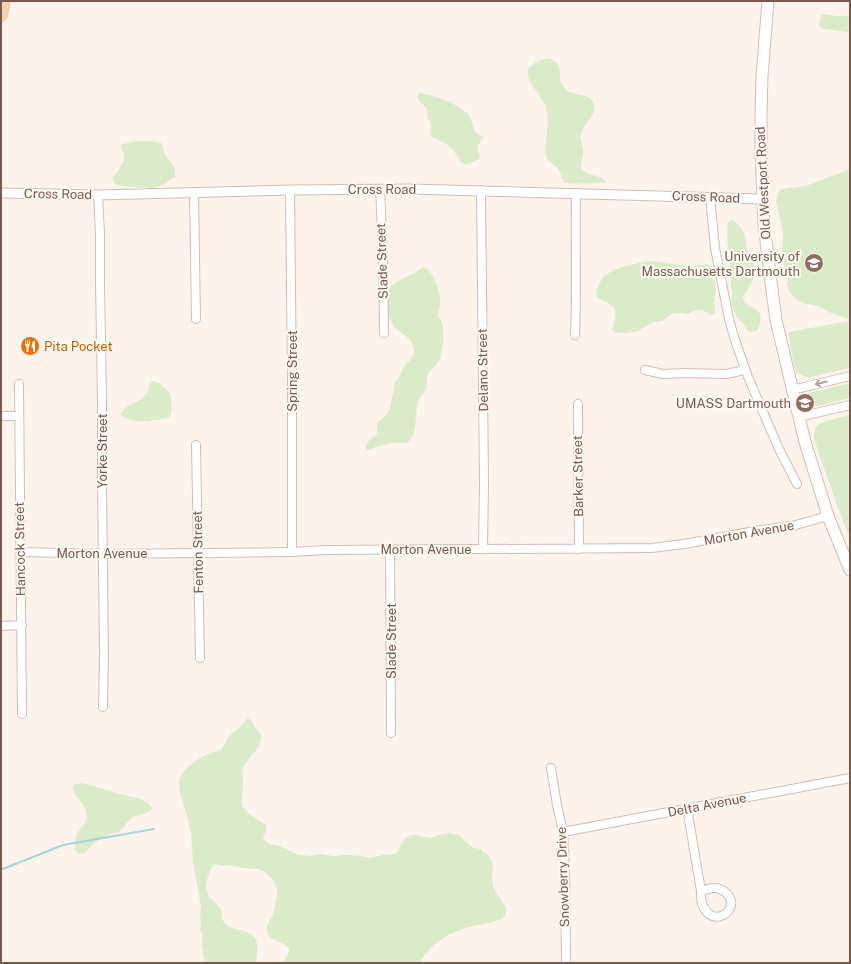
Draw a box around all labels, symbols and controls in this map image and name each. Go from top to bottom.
street label: Old Westport Road [753,126,773,240]
street label: Cross Road [348,182,416,197]
street label: Cross Road [24,186,92,202]
street label: Cross Road [672,188,740,206]
street label: Slade Street [373,223,391,299]
place label: University of Massachusetts Dartmouth [641,249,800,279]
school or university icon: University of Massachusetts Dartmouth [803,252,825,274]
street label: Delano Street [475,328,491,412]
street label: Spring Street [285,330,300,412]
restaurant icon: Pita Pocket [19,335,41,357]
place label: Pita Pocket [44,339,112,354]
one-way arrow [815,380,828,388]
school or university icon: UMASS Dartmouth [794,392,816,414]
place label: UMASS Dartmouth [676,396,791,411]
street label: Yorke Street [95,414,110,488]
street label: Barker Street [570,435,586,517]
street label: Hancock Street [12,502,28,596]
street label: Fenton Street [190,510,206,594]
street label: Morton Avenue [703,518,795,548]
street label: Morton Avenue [380,542,472,557]
street label: Morton Avenue [56,546,148,561]
street label: Slade Street [384,603,399,679]
street label: Delta Avenue [666,790,748,820]
street label: Snowberry Drive [554,827,572,927]

